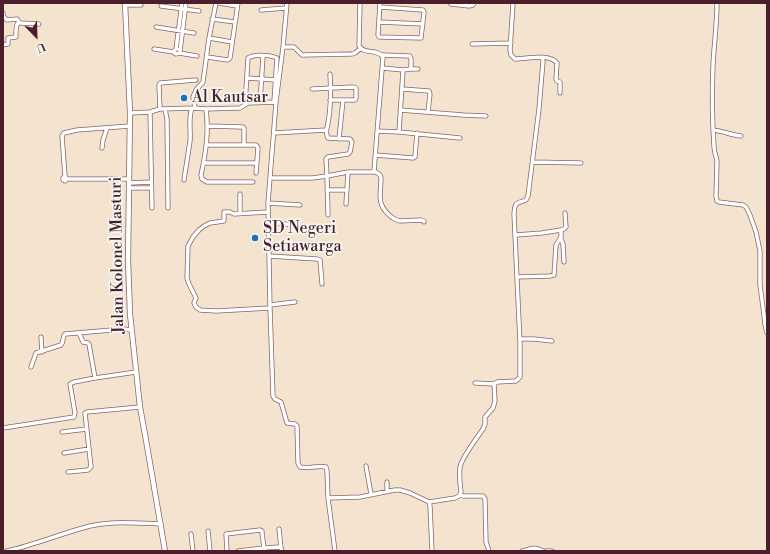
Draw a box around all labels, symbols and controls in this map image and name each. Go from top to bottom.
north arrow [16,16,56,56]
text: U [34,39,47,55]
place label: Al Kautsar [192,88,268,108]
marker: Al Kautsar [179,93,189,103]
street label: Jalan Kolonel Masturi [107,176,129,334]
place label: SD Negeri Setiawarga [263,219,342,257]
marker: SD Negeri Setiawarga [250,233,260,243]

